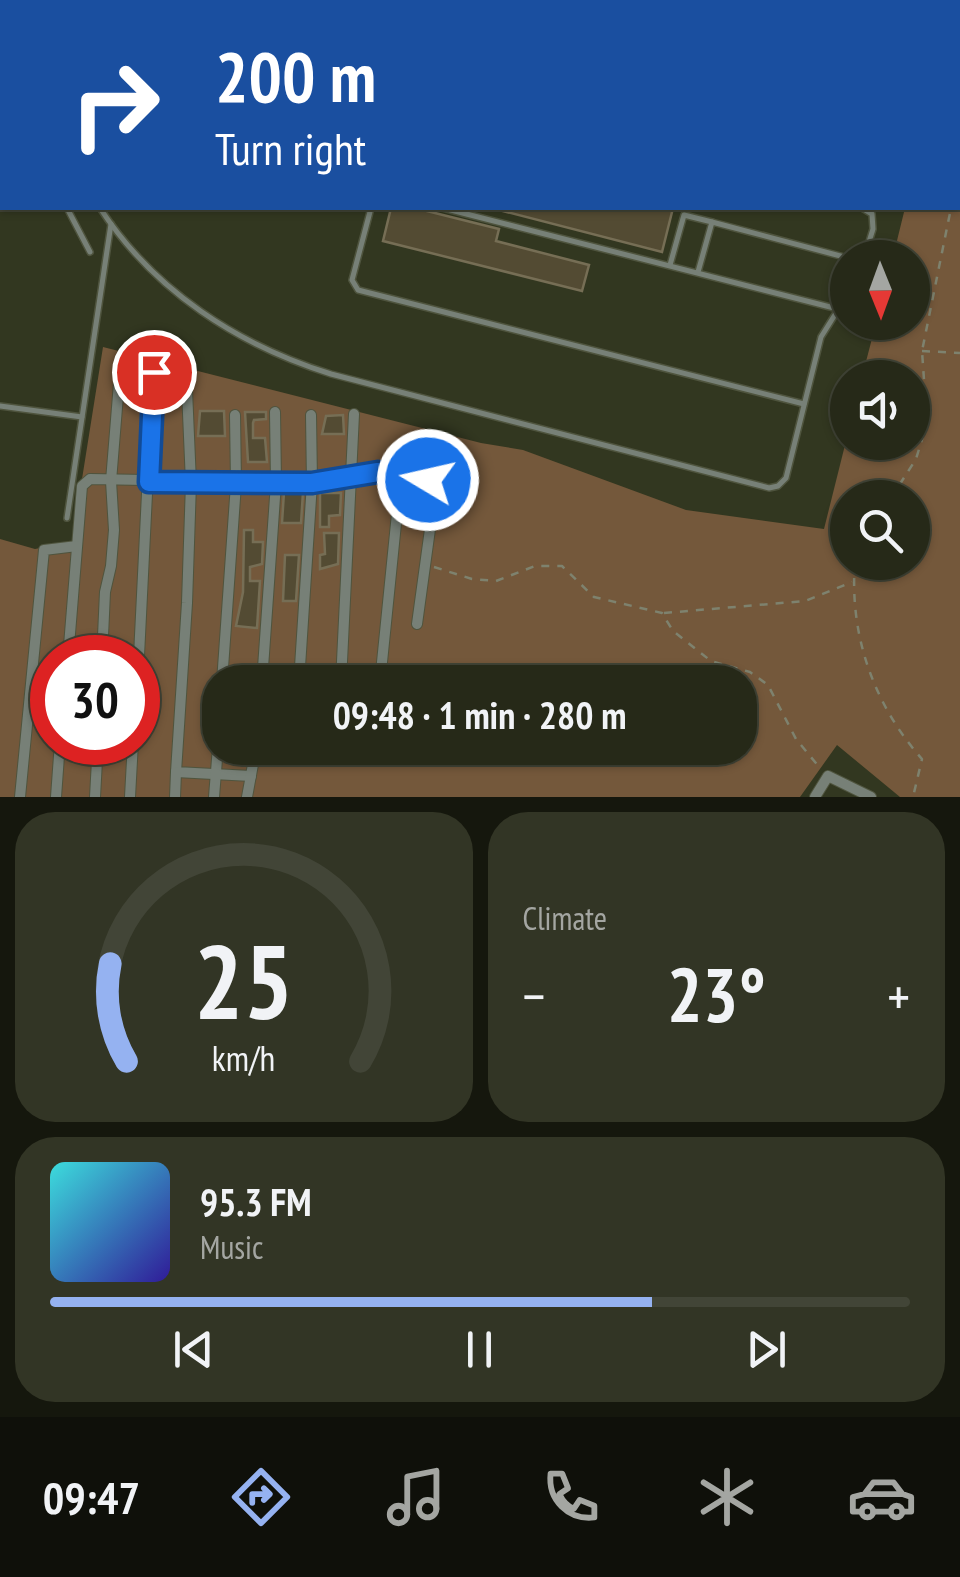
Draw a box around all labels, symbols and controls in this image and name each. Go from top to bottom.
text: 200 m [215,31,376,121]
icon: right [50,40,180,170]
text: Turn right [215,119,366,177]
north arrow [830,240,930,340]
map controls [830,240,930,580]
pin [112,330,197,415]
icon: arrive [127,345,182,400]
button: sound [830,360,930,460]
position arrow [376,428,480,532]
button: search [830,480,930,580]
speed limit sign: 30 [30,635,160,765]
text: 09:48 · 1 min · 280 m [333,690,626,739]
text: Climate [523,897,607,939]
text: 25 [194,913,293,1048]
text: 23° [667,946,766,1043]
text: − [523,960,545,1031]
text: + [887,960,910,1031]
text: km/h [212,1035,275,1081]
text: 95.3 FM [200,1177,312,1226]
text: Music [200,1226,263,1268]
icon: previous [166,1322,221,1377]
icon: pause [452,1322,507,1377]
icon: next [739,1322,794,1377]
icon: directions [226,1462,296,1532]
icon: music [381,1462,451,1532]
icon: phone [536,1462,606,1532]
icon: climate [692,1462,762,1532]
icon: car [847,1462,917,1532]
text: 09:47 [43,1468,140,1526]

